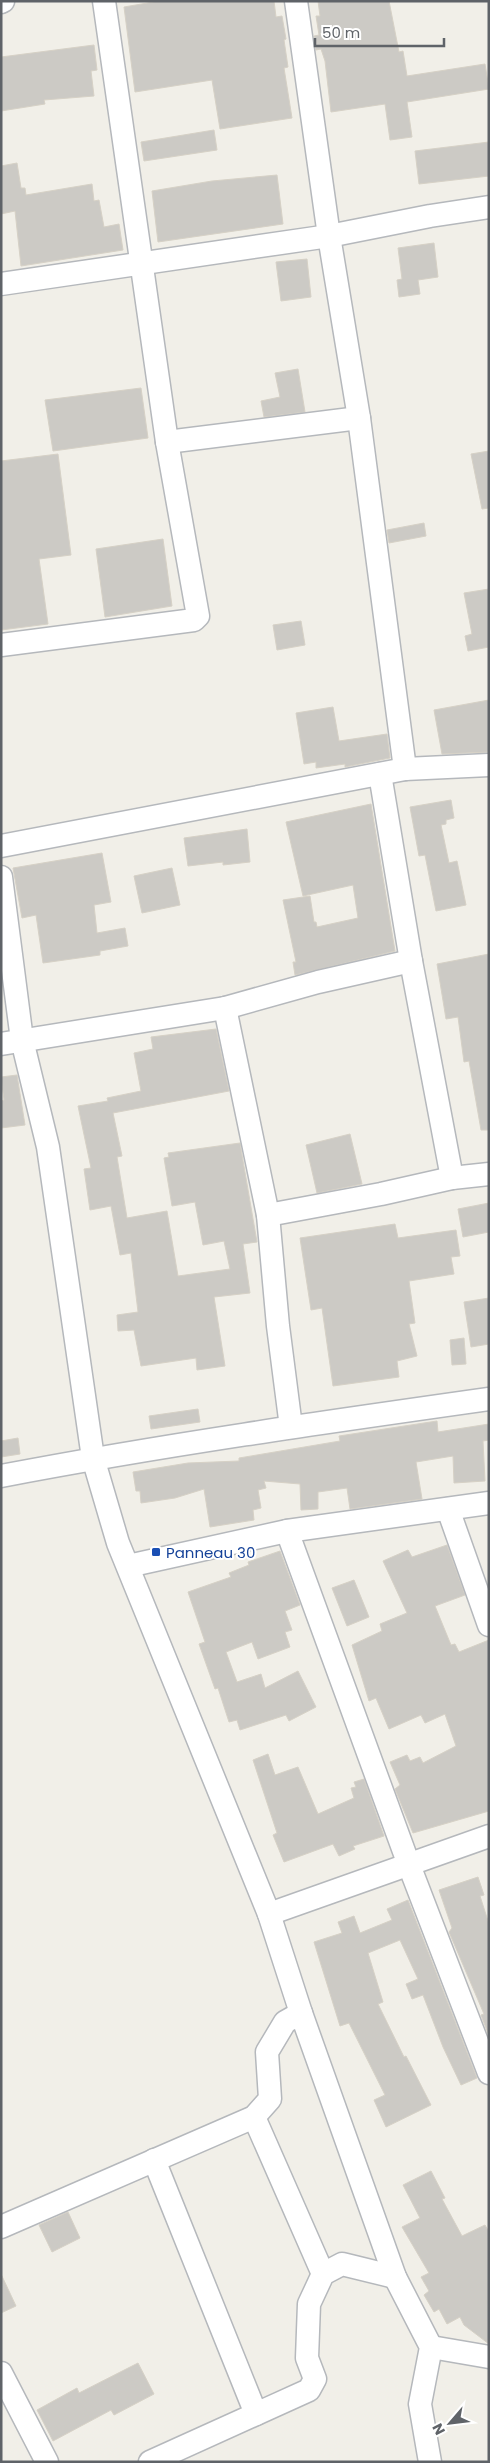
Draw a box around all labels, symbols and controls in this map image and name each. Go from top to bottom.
scale bar [315,15,444,47]
text: 50 m [322,22,360,43]
place label: Panneau 30 [166,1542,255,1563]
marker: Panneau 30 [150,1546,162,1558]
north arrow [425,2398,475,2448]
text: N [427,2420,450,2438]

